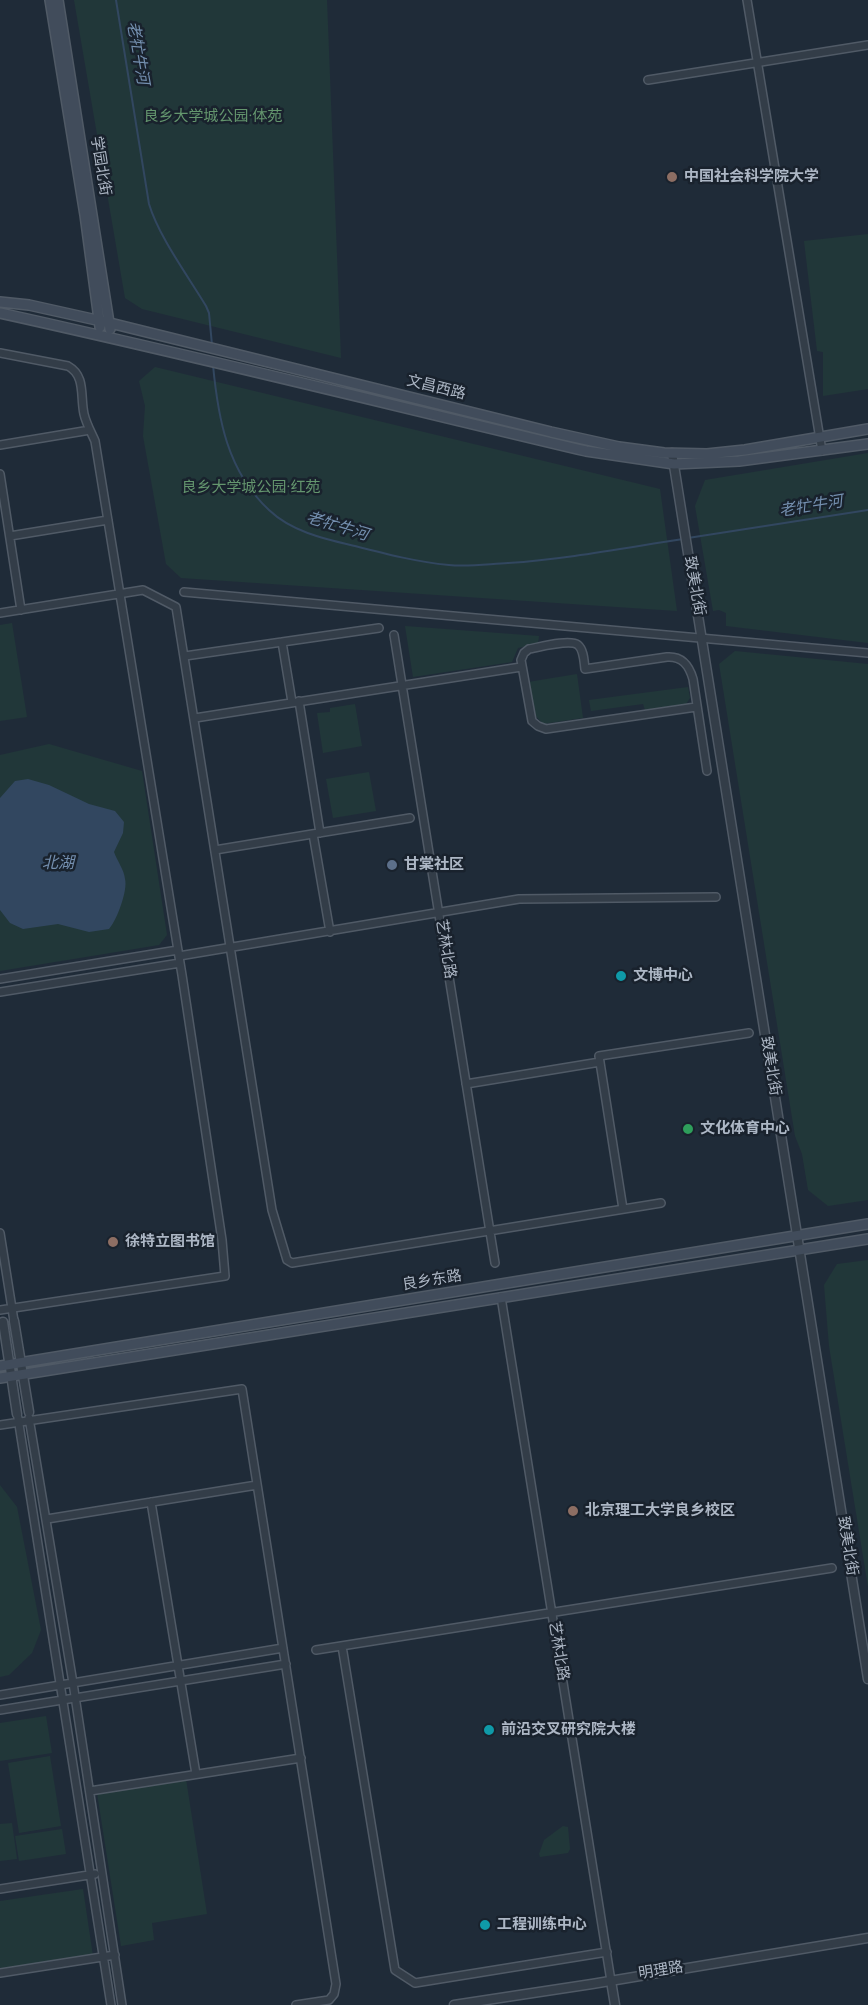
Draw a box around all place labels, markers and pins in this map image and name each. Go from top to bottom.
place label: 中国社会科学院大学 [684,168,819,186]
marker: 中国社会科学院大学 [665,170,679,184]
place label: 甘棠社区 [404,856,464,874]
marker: 甘棠社区 [385,858,399,872]
place label: 文博中心 [633,967,693,985]
marker: 文博中心 [614,969,628,983]
place label: 文化体育中心 [700,1120,790,1138]
marker: 文化体育中心 [681,1122,695,1136]
place label: 徐特立图书馆 [125,1233,215,1251]
marker: 徐特立图书馆 [106,1235,120,1249]
place label: 北京理工大学良乡校区 [585,1502,735,1520]
marker: 北京理工大学良乡校区 [566,1504,580,1518]
place label: 前沿交叉研究院大楼 [501,1721,636,1739]
marker: 前沿交叉研究院大楼 [482,1723,496,1737]
place label: 工程训练中心 [497,1916,587,1934]
marker: 工程训练中心 [478,1918,492,1932]

